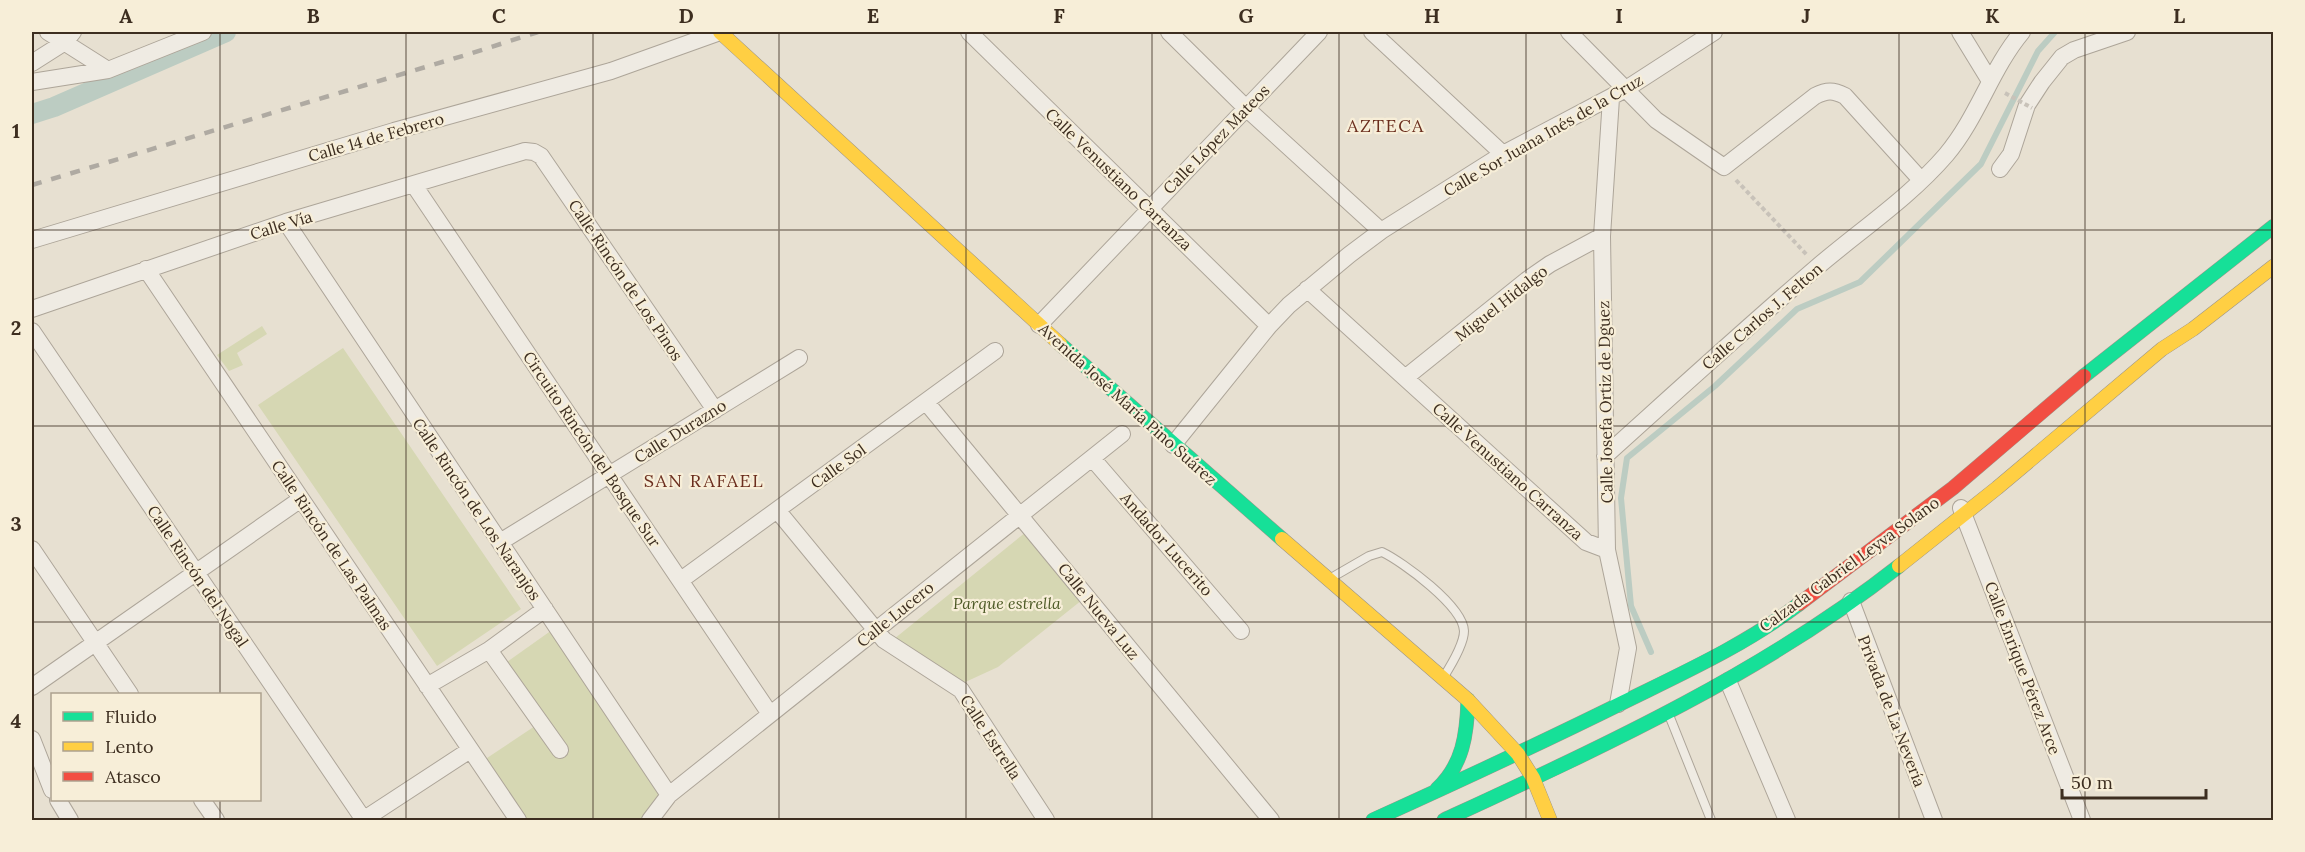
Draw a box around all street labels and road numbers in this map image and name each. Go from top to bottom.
street label: Calle Sor Juana Inés de la Cruz [1440,70,1646,200]
street label: Calle López Mateos [1159,80,1273,198]
street label: Calle Venustiano Carranza [1042,104,1196,254]
street label: Calle 14 de Febrero [306,108,446,166]
street label: Calle Rincón de Los Pinos [564,196,688,364]
street label: Calle Vía [247,206,315,244]
street label: Calle Carlos J. Felton [1698,258,1827,374]
street label: Miguel Hidalgo [1451,261,1551,345]
street label: Calle Josefa Ortiz de Dguez [1593,301,1617,503]
street label: Avenida José María Pino Suárez [1034,318,1221,489]
street label: Circuito Rincón del Bosque Sur [519,347,665,551]
street label: Calle Durazno [630,395,730,467]
street label: Calle Venustiano Carranza [1428,398,1588,544]
street label: Calle Rincón de Los Naranjos [408,414,546,604]
street label: Calle Sol [806,439,870,493]
street label: Calle Rincón de Las Palmas [267,456,397,634]
street label: Andador Lucerito [1116,487,1217,600]
street label: Calzada Gabriel Leyva Solano [1755,492,1943,636]
street label: Calle Rincón del Nogal [143,501,253,651]
street label: Calle Nueva Luz [1054,559,1144,663]
street label: Calle Lucero [853,577,937,651]
street label: Calle Enrique Pérez Arce [1981,579,2065,758]
street label: Privada de La Nevería [1854,632,1930,790]
street label: Calle Estrella [956,691,1026,783]

